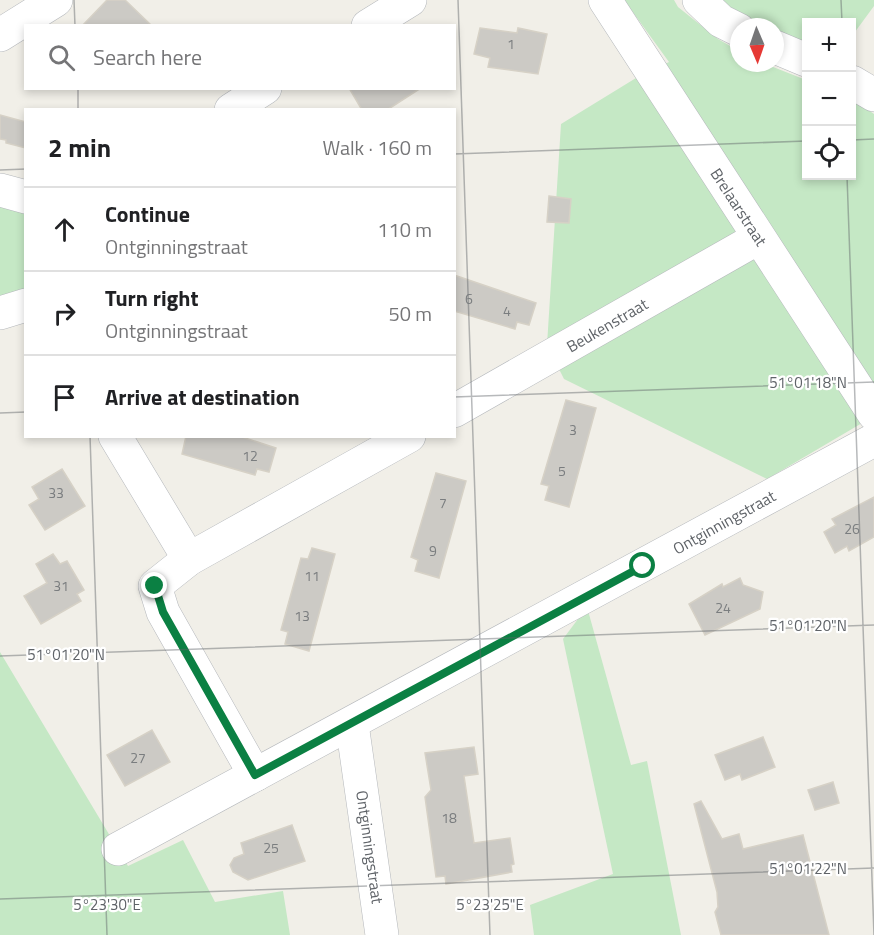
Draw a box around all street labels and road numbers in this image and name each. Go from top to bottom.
street label: Brelaarstraat [705,163,773,251]
street label: Beukenstraat [562,292,653,358]
street label: Ontginningstraat [668,484,780,560]
street label: Ontginningstraat [350,789,390,906]

